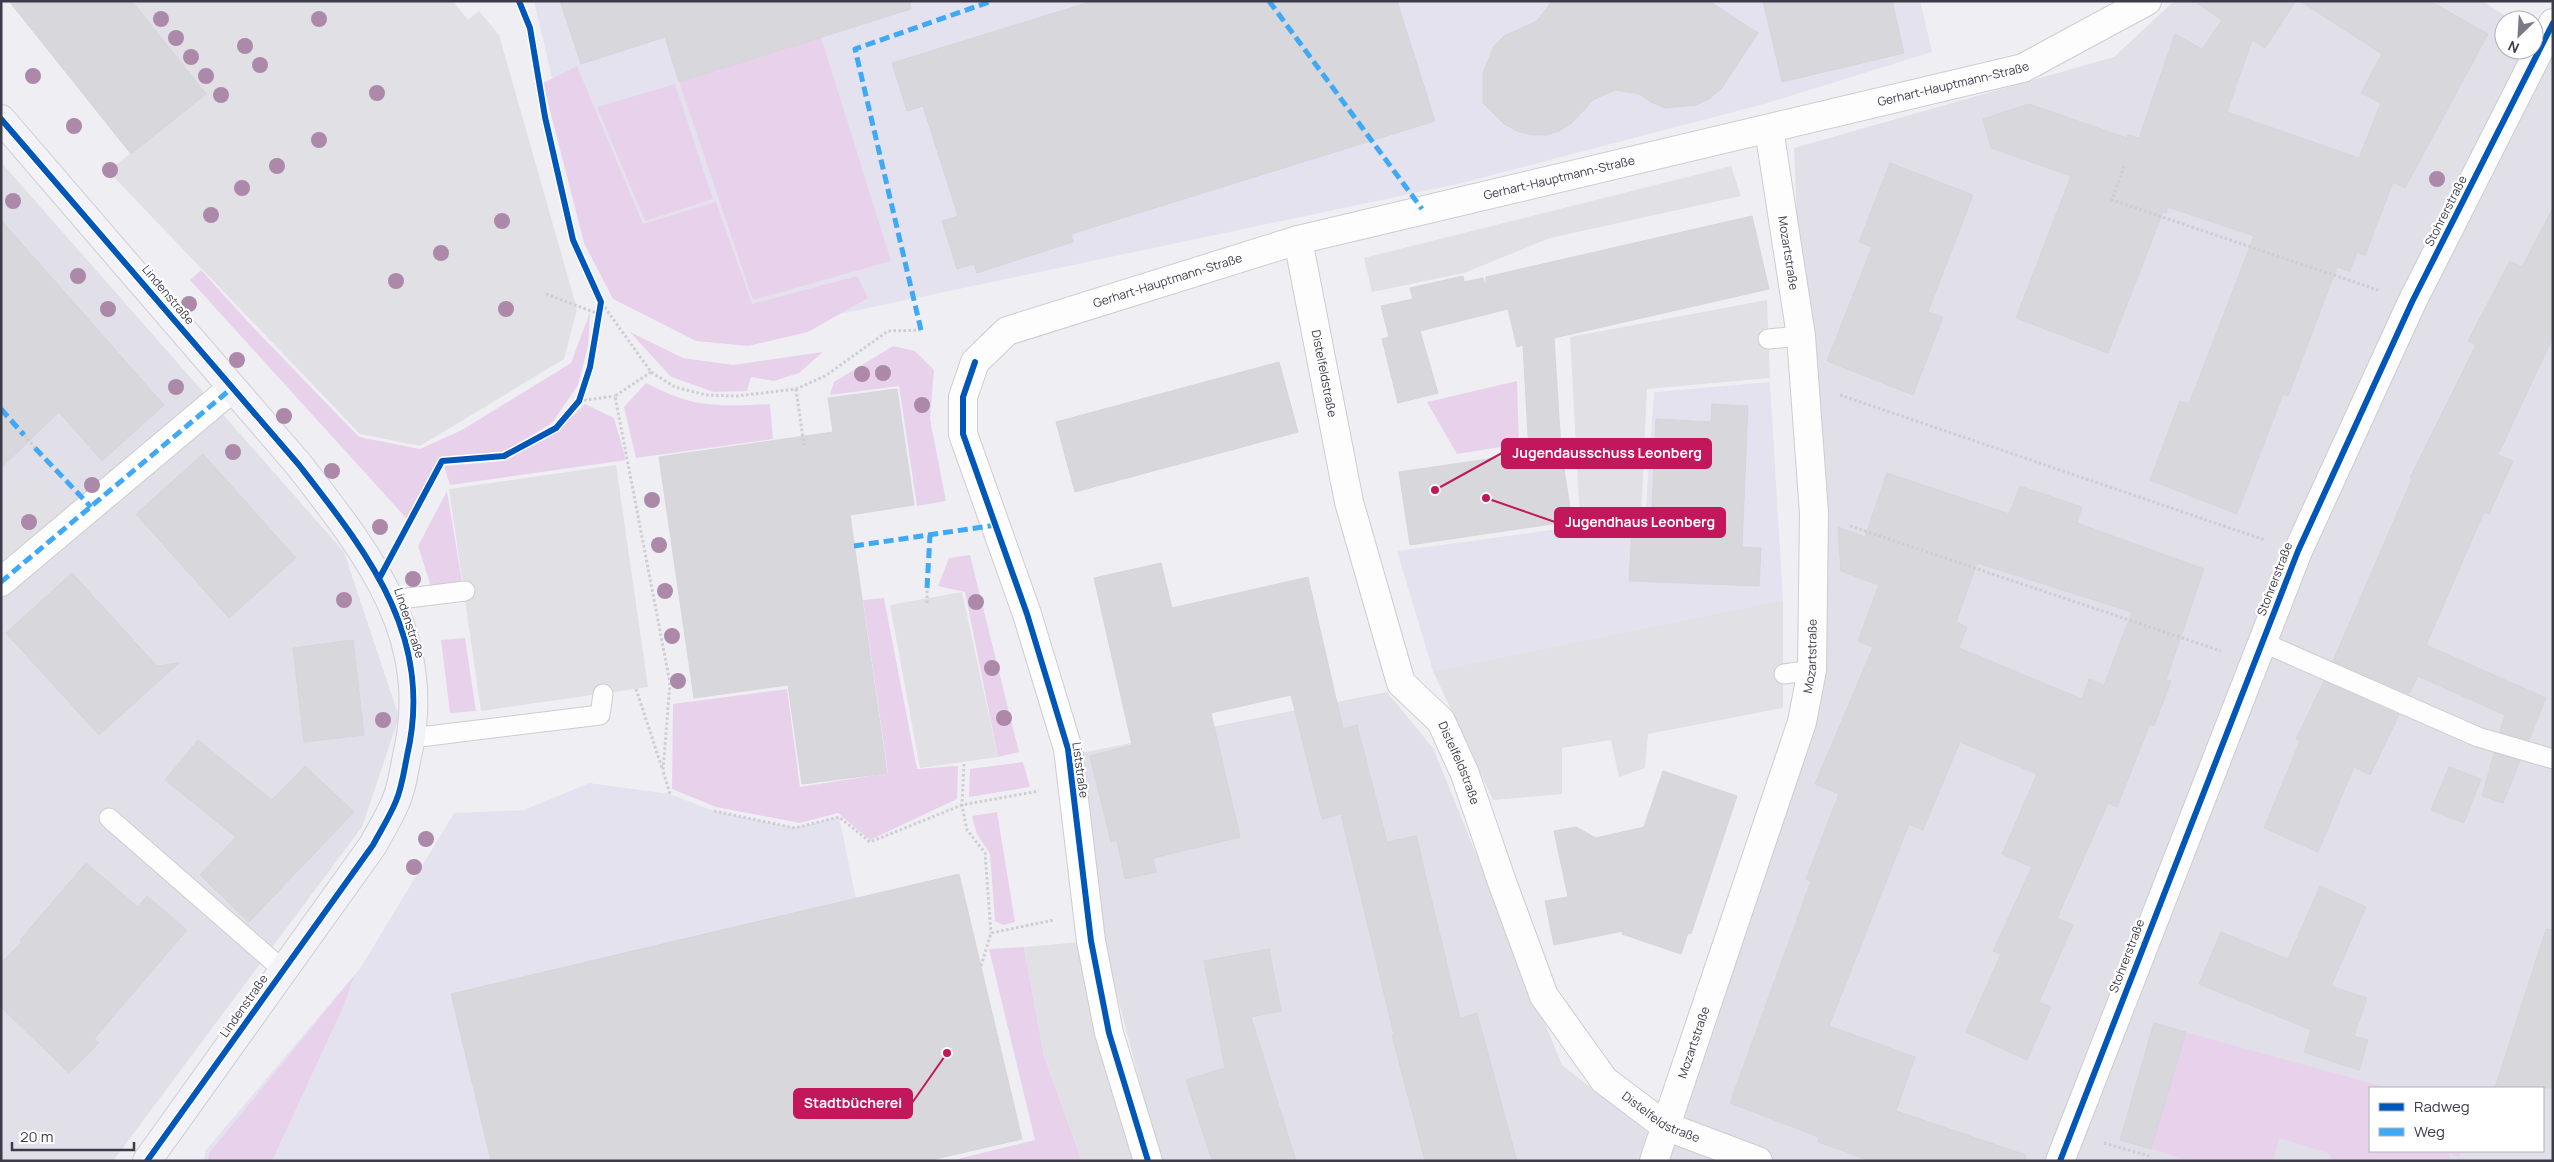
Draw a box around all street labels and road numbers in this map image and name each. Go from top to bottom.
street label: Gerhart-Hauptmann-Straße [1876,57,2032,110]
street label: Gerhart-Hauptmann-Straße [1482,151,1637,204]
street label: Stohrerstraße [2420,172,2471,249]
street label: Mozartstraße [1774,215,1803,291]
street label: Gerhart-Hauptmann-Straße [1091,249,1244,312]
street label: Lindenstraße [138,261,198,328]
street label: Distelfeldstraße [1308,328,1341,419]
street label: Stohrerstraße [2253,540,2296,618]
street label: Lindenstraße [390,585,429,660]
street label: Mozartstraße [1799,619,1821,695]
street label: Distelfeldstraße [1434,718,1484,807]
street label: Liststraße [1068,741,1093,799]
street label: Stohrerstraße [2105,917,2148,995]
street label: Lindenstraße [216,971,272,1041]
street label: Mozartstraße [1673,1004,1713,1081]
street label: Distelfeldstraße [1619,1087,1702,1146]

